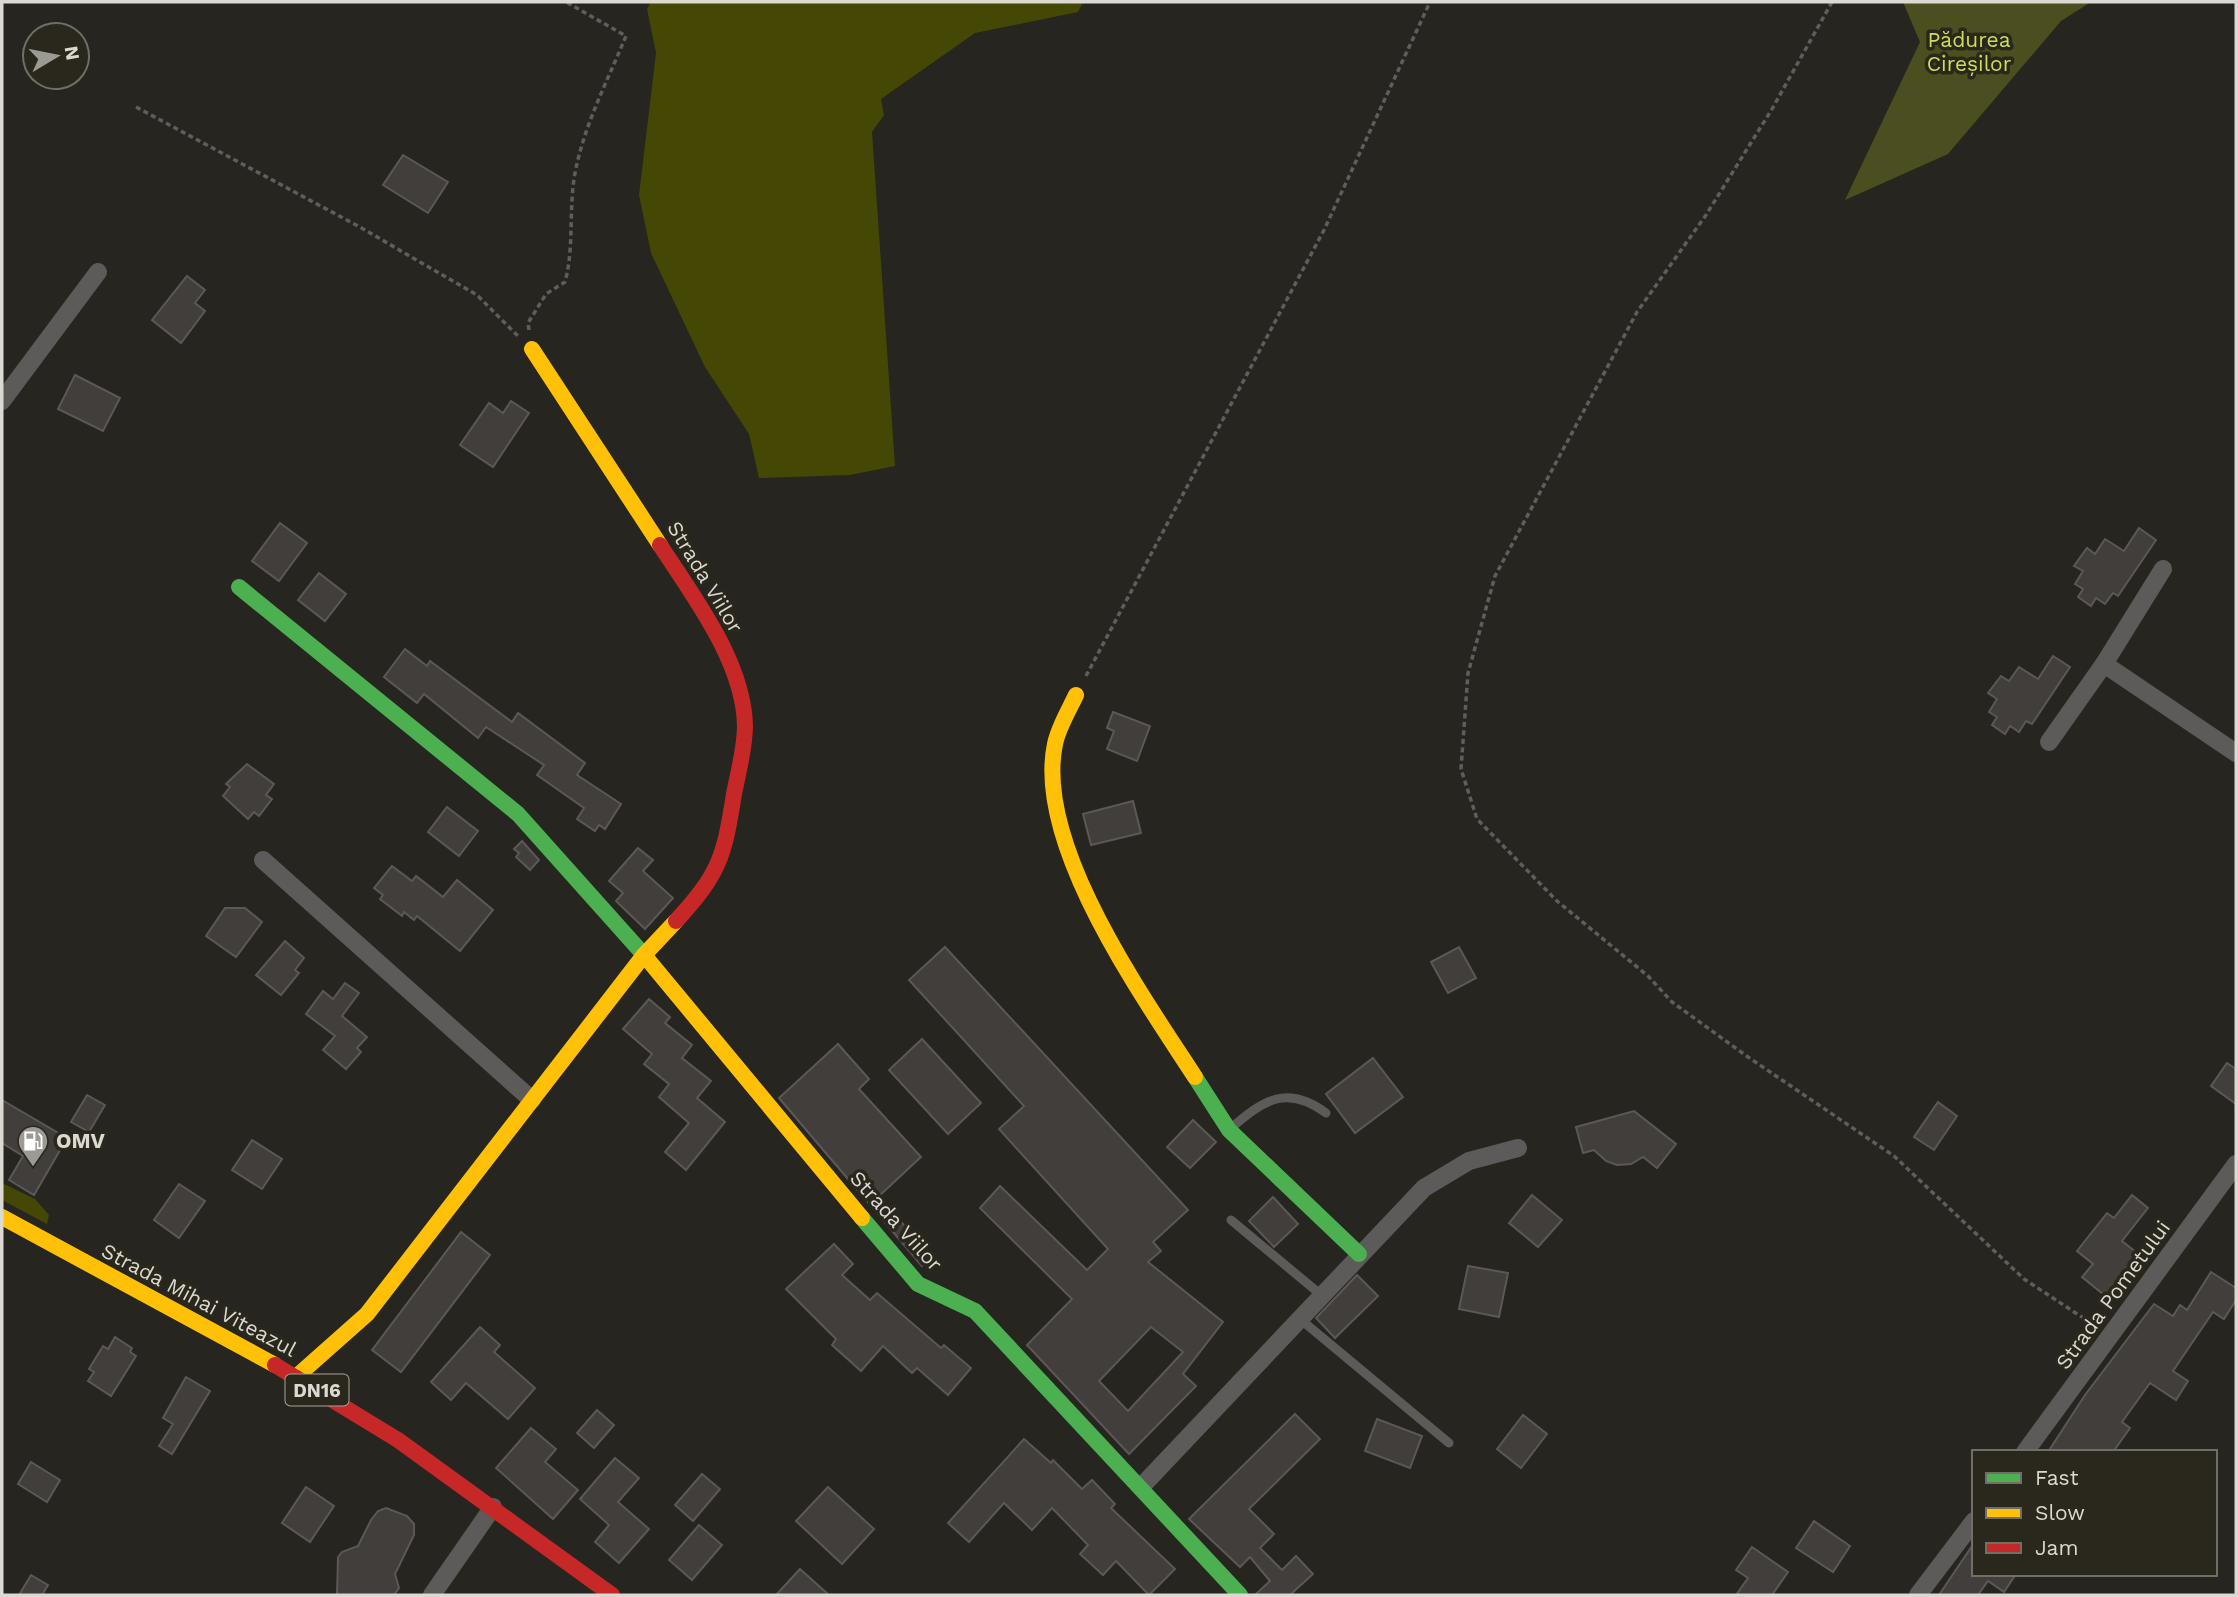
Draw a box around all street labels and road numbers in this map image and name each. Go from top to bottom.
street label: Strada Viilor [662,516,749,637]
street label: Strada Viilor [845,1166,948,1276]
street label: Strada Pometului [2050,1215,2175,1374]
street label: Strada Mihai Viteazul [97,1238,301,1362]
road number: DN16 [286,1374,348,1406]

